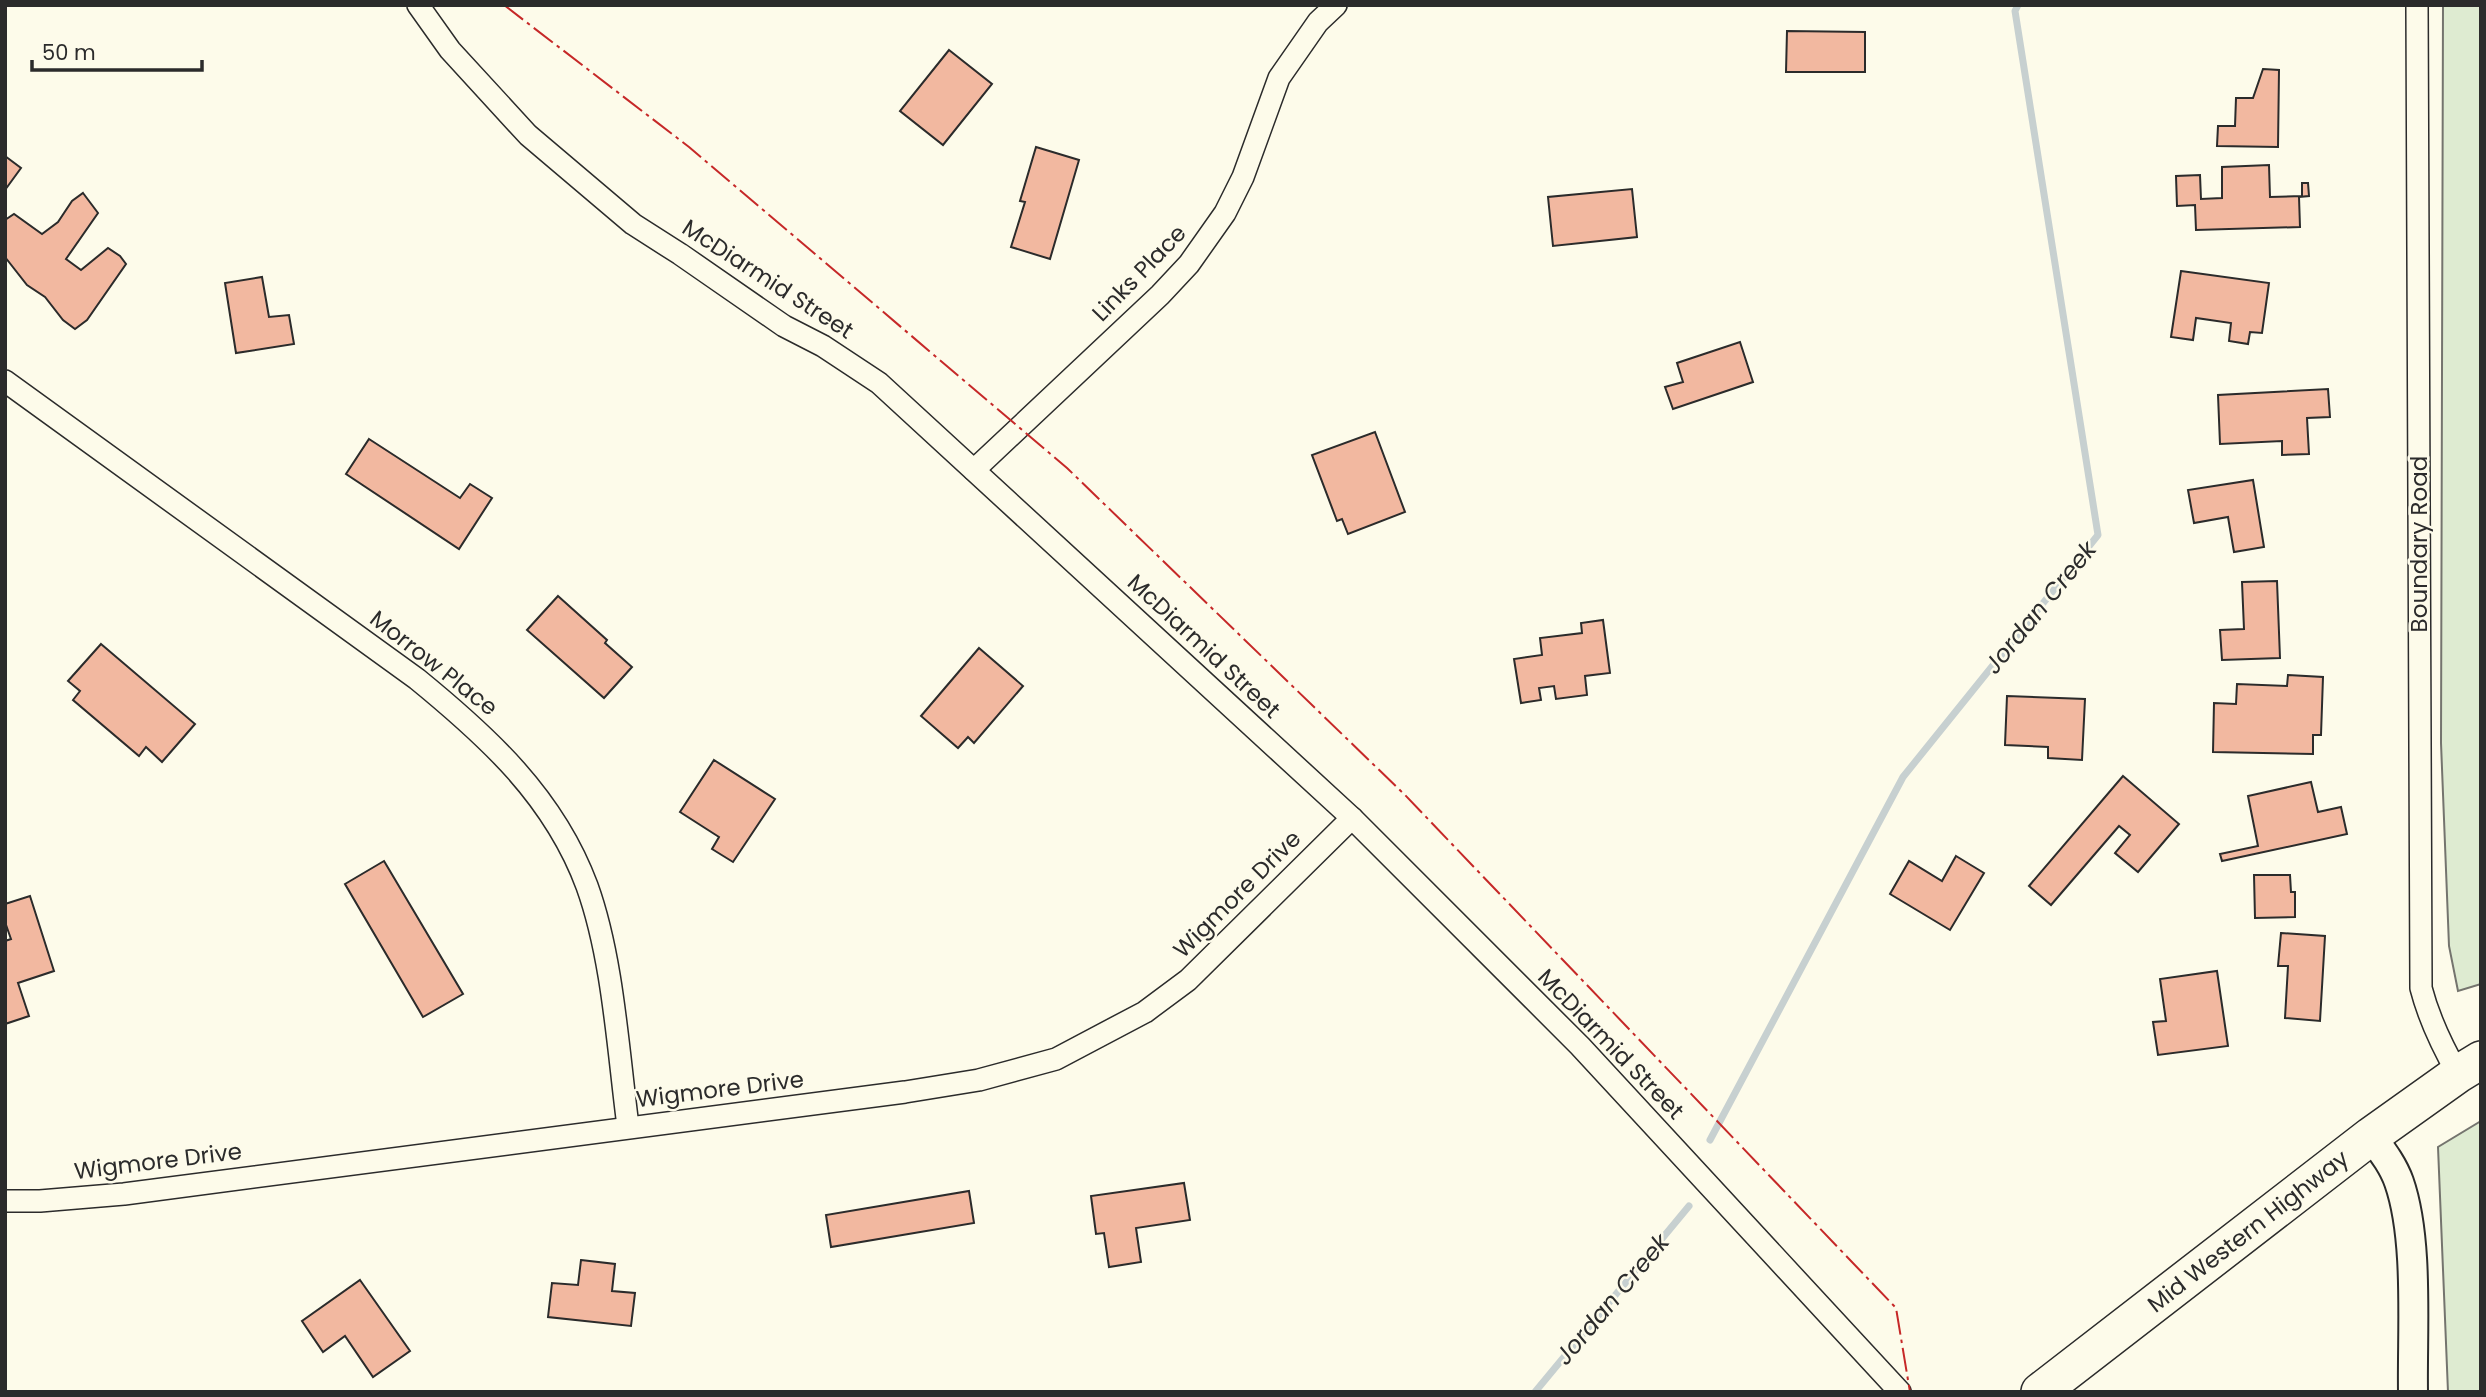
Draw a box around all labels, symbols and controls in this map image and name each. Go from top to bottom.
scale bar [32,28,201,72]
text: 50 m [42,38,96,67]
street label: McDiarmid Street [676,212,860,346]
street label: Links Place [1085,218,1193,328]
street label: Boundary Road [2403,456,2435,632]
water label: Jordan Creek [1976,533,2105,680]
street label: McDiarmid Street [1121,567,1287,725]
street label: Morrow Place [363,603,505,723]
street label: Wigmore Drive [1166,823,1308,965]
street label: McDiarmid Street [1531,962,1691,1126]
street label: Wigmore Drive [634,1063,806,1115]
street label: Wigmore Drive [72,1135,244,1187]
street label: Mid Western Highway [2141,1142,2355,1320]
water label: Jordan Creek [1547,1225,1678,1371]

